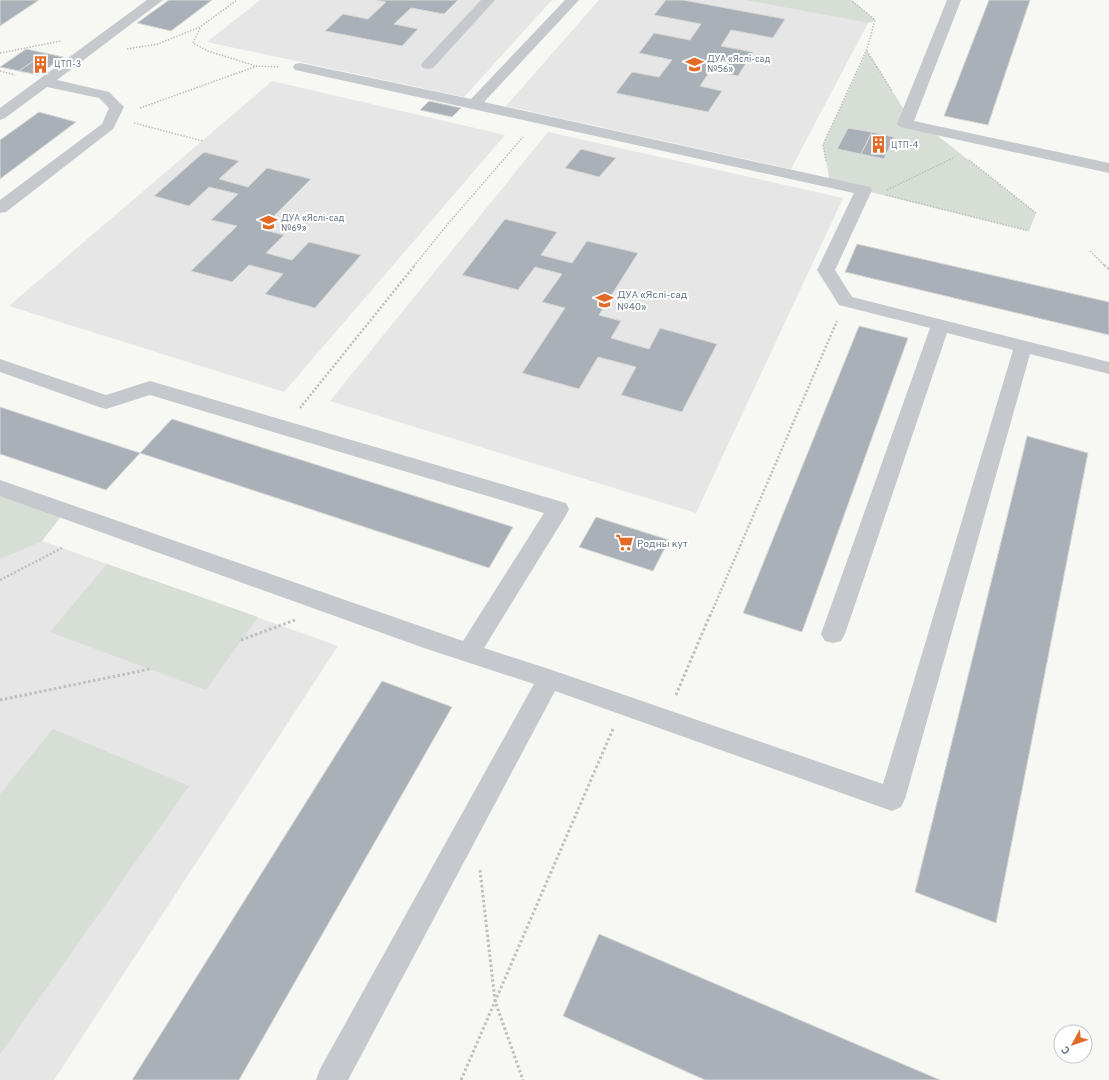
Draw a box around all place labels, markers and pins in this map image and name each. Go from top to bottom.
building icon: ЦТП-3 [31,54,51,74]
school or university icon: ДУА «Яслі-сад №56» [684,54,704,74]
place label: ДУА «Яслі-сад №56» [707,54,770,75]
place label: ЦТП-3 [54,59,81,70]
building icon: ЦТП-4 [868,135,888,155]
place label: ЦТП-4 [891,140,919,151]
school or university icon: ДУА «Яслі-сад №69» [258,213,278,233]
place label: ДУА «Яслі-сад №69» [281,213,344,234]
place label: ДУА «Яслі-сад №40» [617,289,688,314]
school or university icon: ДУА «Яслі-сад №40» [594,290,614,310]
supermarket icon: Родны кут [614,533,634,553]
place label: Родны кут [637,538,688,551]

